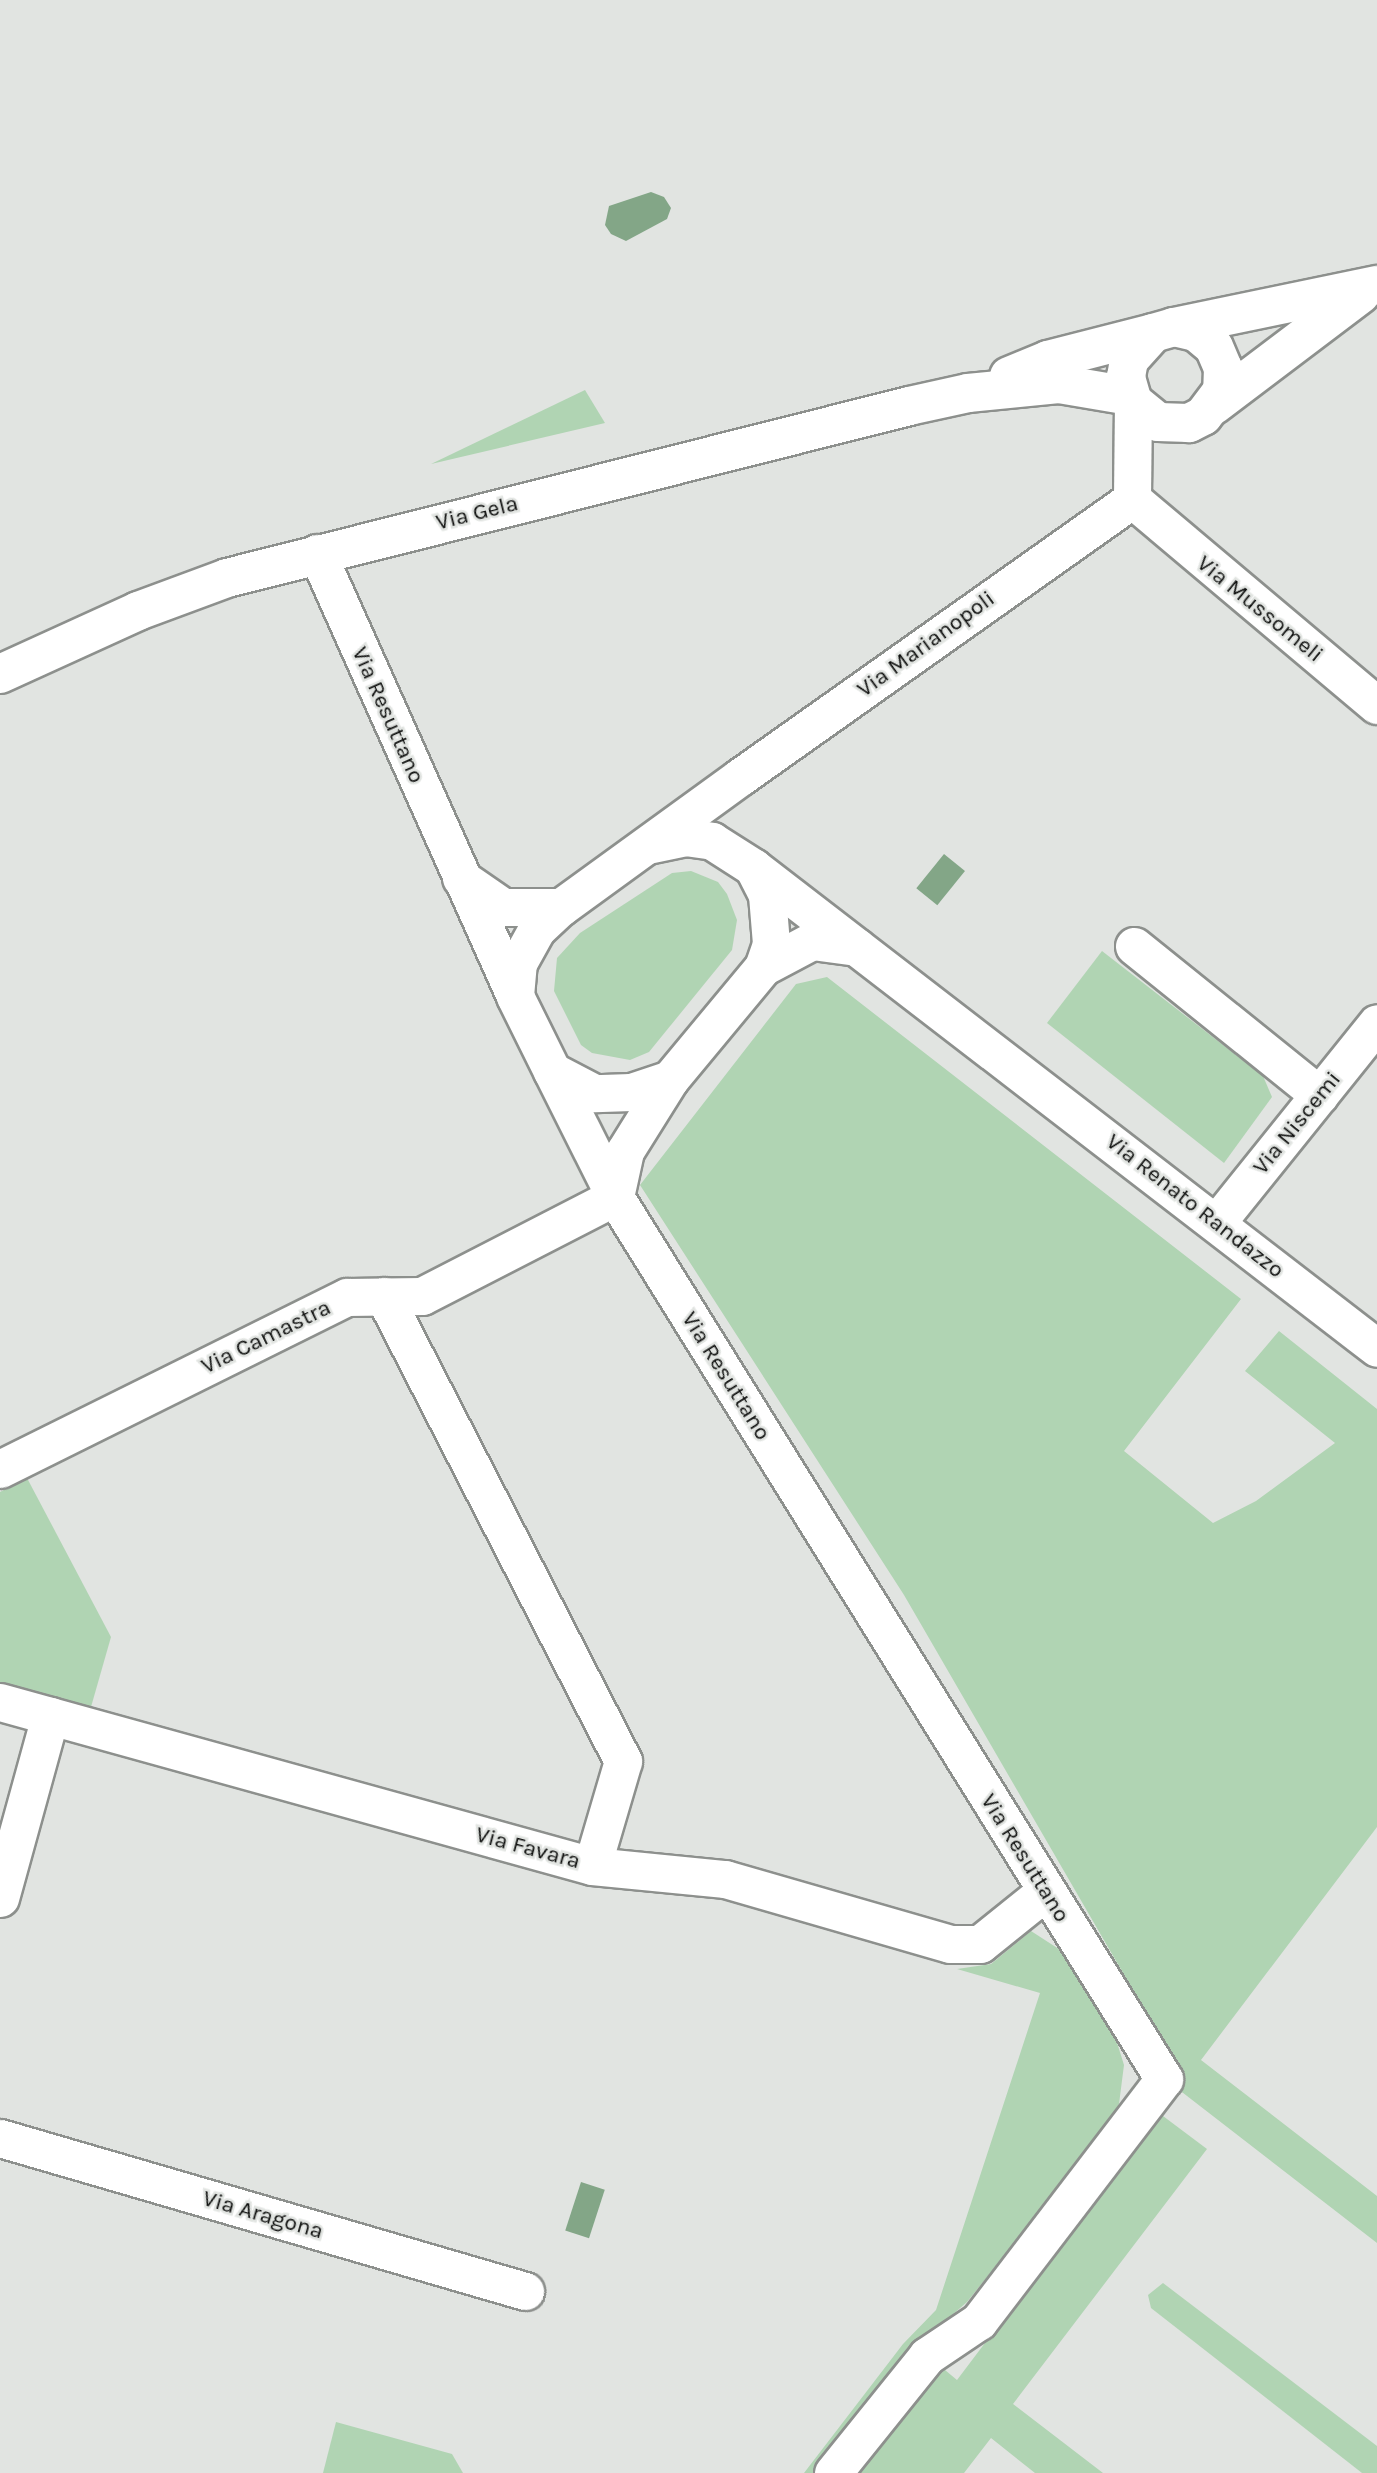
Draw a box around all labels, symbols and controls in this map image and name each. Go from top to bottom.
street label: Via Gela [433,489,521,537]
street label: Via Mussomeli [1191,550,1329,668]
street label: Via Marianopoli [852,585,1000,703]
street label: Via Resuttano [346,643,430,787]
street label: Via Niscemi [1247,1066,1347,1180]
street label: Via Renato Randazzo [1100,1128,1290,1284]
street label: Via Camastra [197,1294,335,1380]
street label: Via Resuttano [676,1307,776,1445]
street label: Via Resuttano [975,1789,1075,1927]
street label: Via Favara [473,1821,583,1875]
street label: Via Aragona [200,2185,326,2245]

